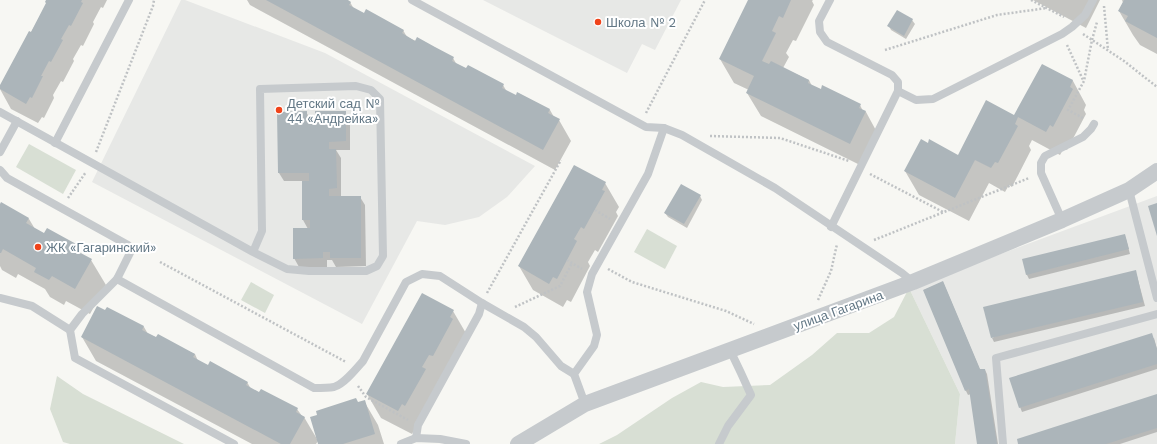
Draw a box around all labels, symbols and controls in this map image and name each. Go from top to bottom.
place label: Школа № 2 [606,15,676,30]
marker: Школа № 2 [593,17,603,27]
place label: Детский сад № 44 «Андрейка» [287,96,380,126]
marker: Детский сад № 44 «Андрейка» [274,105,284,115]
place label: ЖК «Гагаринский» [46,240,156,255]
marker: ЖК «Гагаринский» [33,242,43,252]
street label: улица Гагарина [791,287,886,334]

